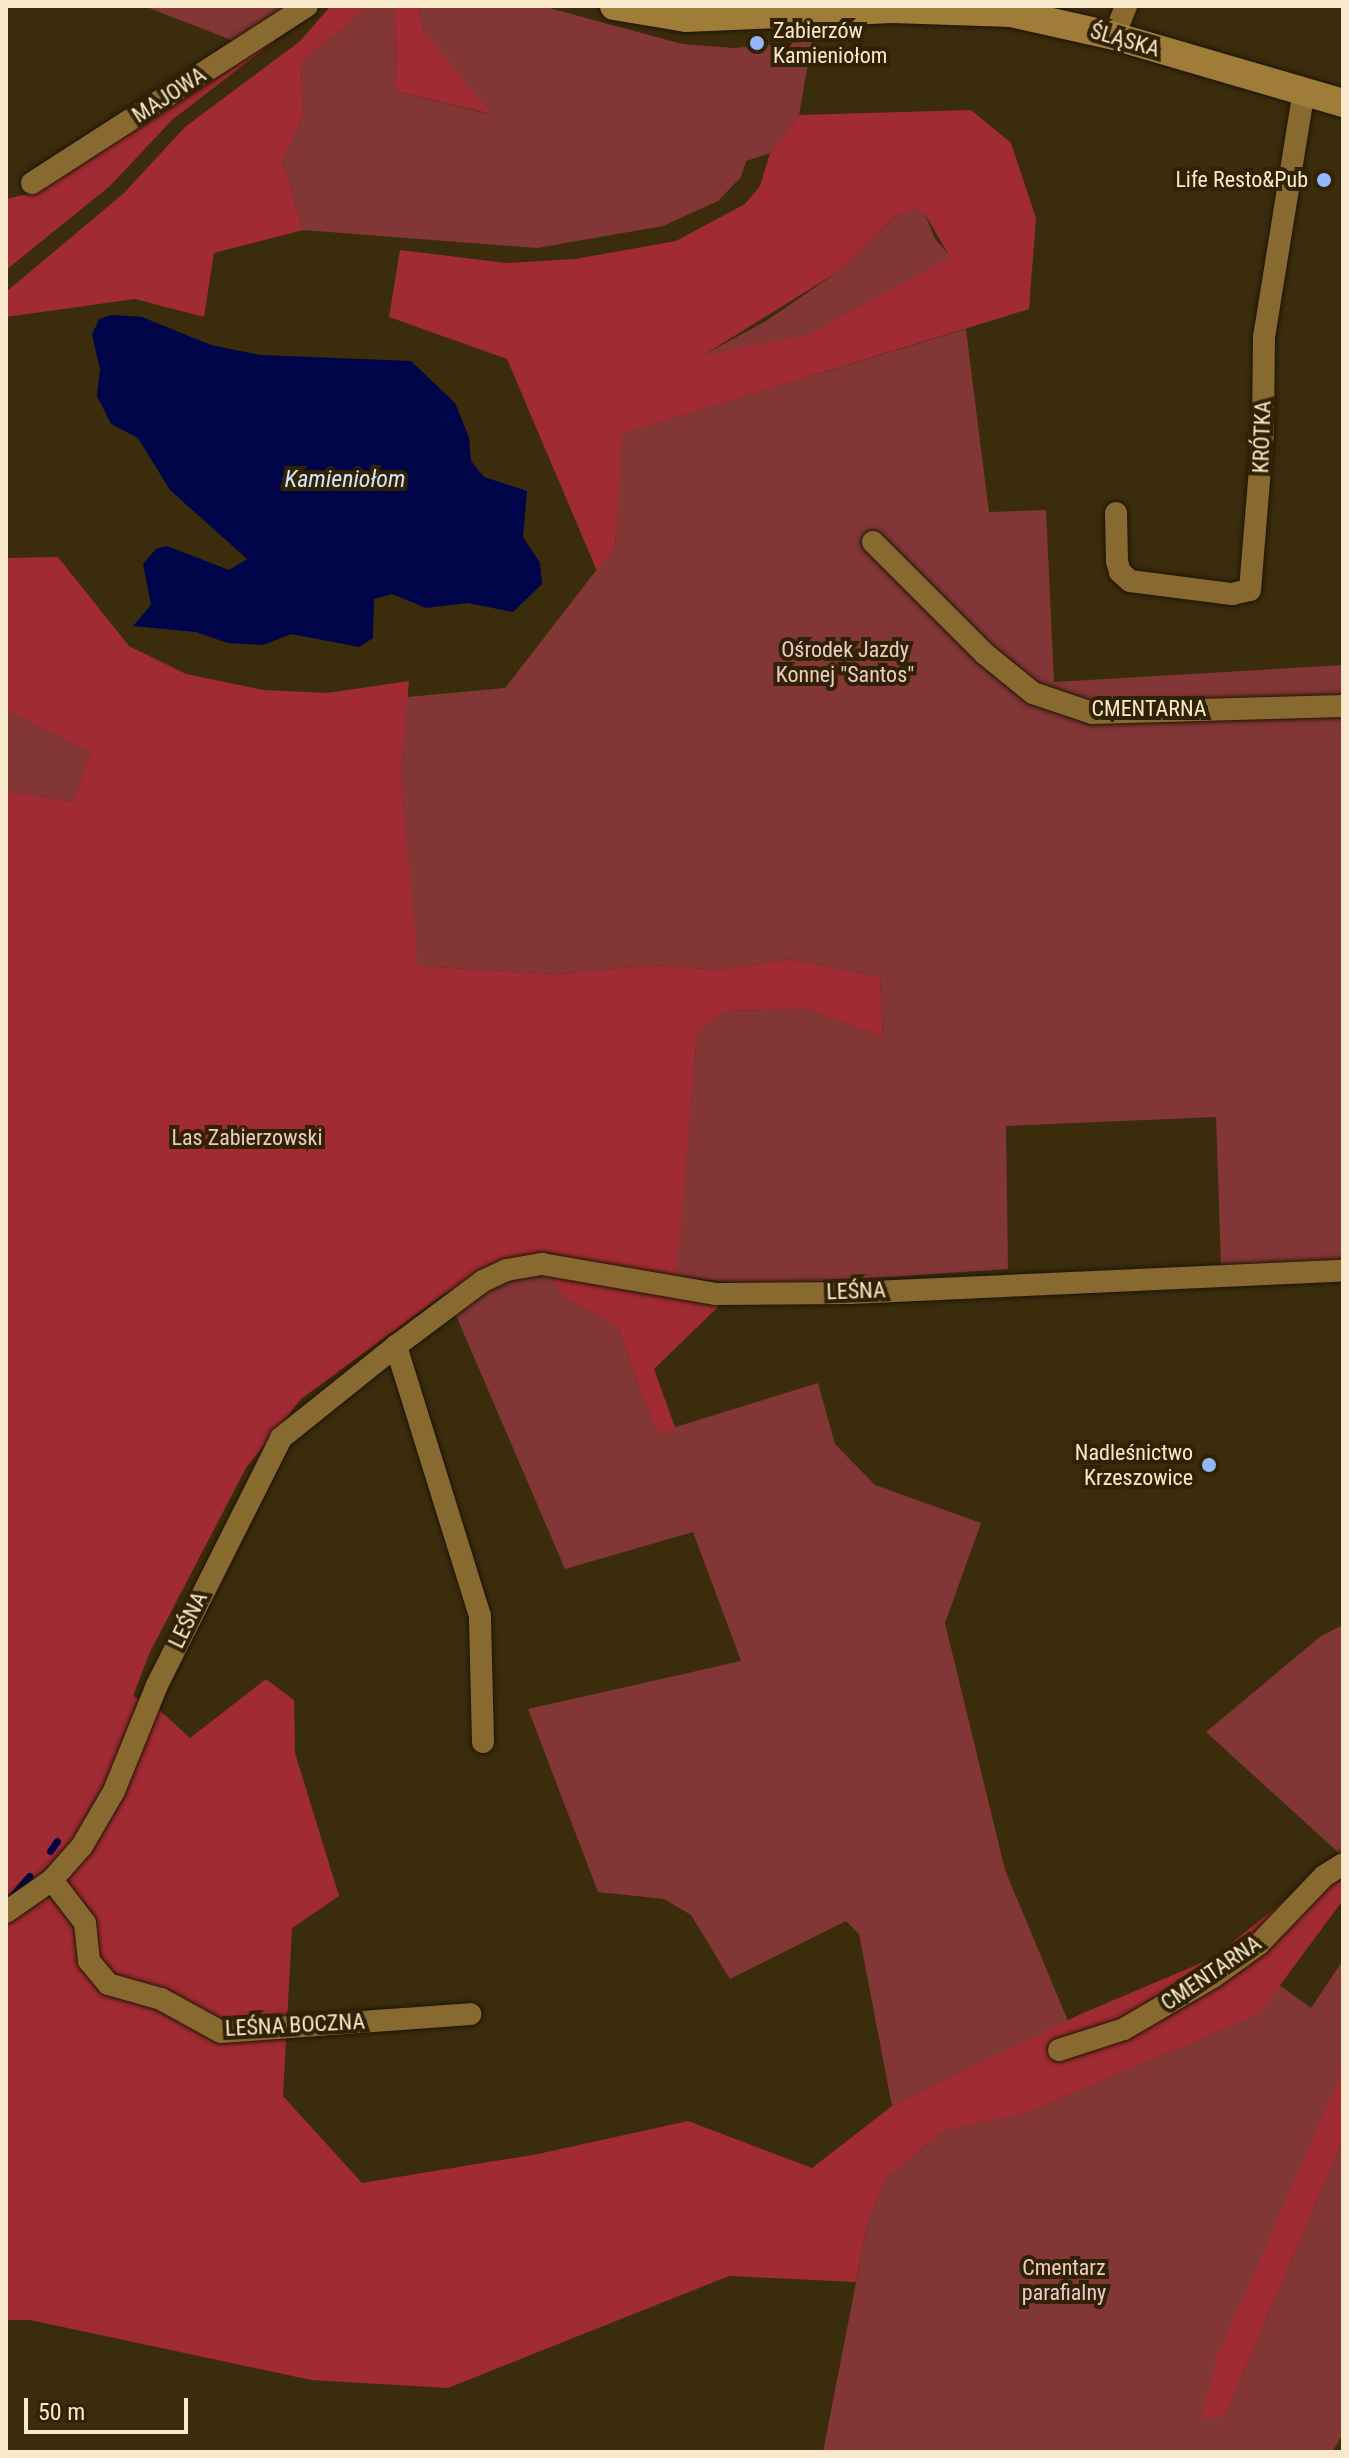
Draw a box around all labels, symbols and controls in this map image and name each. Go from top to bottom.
place label: Zabierzów Kamieniołom [773,17,887,68]
street label: ŚLĄSKA [1087,18,1163,62]
marker: Zabierzów Kamieniołom [748,34,766,52]
street label: MAJOWA [127,62,211,128]
place label: Life Resto&Pub [1175,167,1308,193]
marker: Life Resto&Pub [1315,171,1333,189]
street label: KRÓTKA [1248,400,1276,474]
water label: Kamieniołom [285,466,405,494]
park label: Ośrodek Jazdy Konnej "Santos" [776,636,914,688]
street label: CMENTARNA [1092,696,1206,722]
park label: Las Zabierzowski [172,1125,322,1151]
street label: LEŚNA [826,1277,886,1305]
place label: Nadleśnictwo Krzeszowice [1075,1439,1193,1490]
marker: Nadleśnictwo Krzeszowice [1200,1456,1218,1474]
street label: LEŚNA [163,1588,213,1652]
street label: CMENTARNA [1156,1930,1266,2016]
street label: LEŚNA BOCZNA [224,2008,366,2042]
park label: Cmentarz parafialny [1022,2254,1106,2306]
scale bar [28,2382,192,2432]
text: 50 m [38,2398,85,2426]

